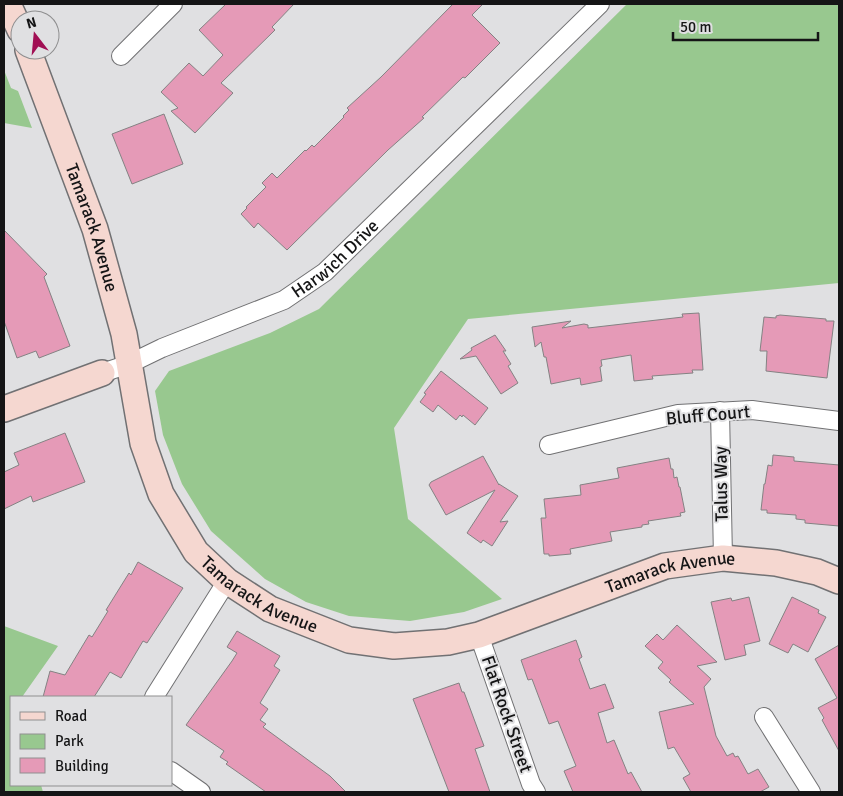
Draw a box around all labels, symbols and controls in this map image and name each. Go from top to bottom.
north arrow [10,10,60,60]
scale bar [673,10,818,42]
text: N [25,13,39,32]
text: 50 m [680,18,711,36]
street label: Tamarack Avenue [61,161,123,294]
street label: Harwich Drive [287,215,383,303]
street label: Bluff Court [665,400,751,430]
street label: Talus Way [709,446,733,522]
street label: Tamarack Avenue [602,547,736,598]
street label: Tamarack Avenue [196,551,321,638]
street label: Flat Rock Street [477,653,537,775]
legend [10,696,172,786]
text: Road [55,707,87,725]
text: Park [55,732,84,750]
text: Building [55,757,109,775]

